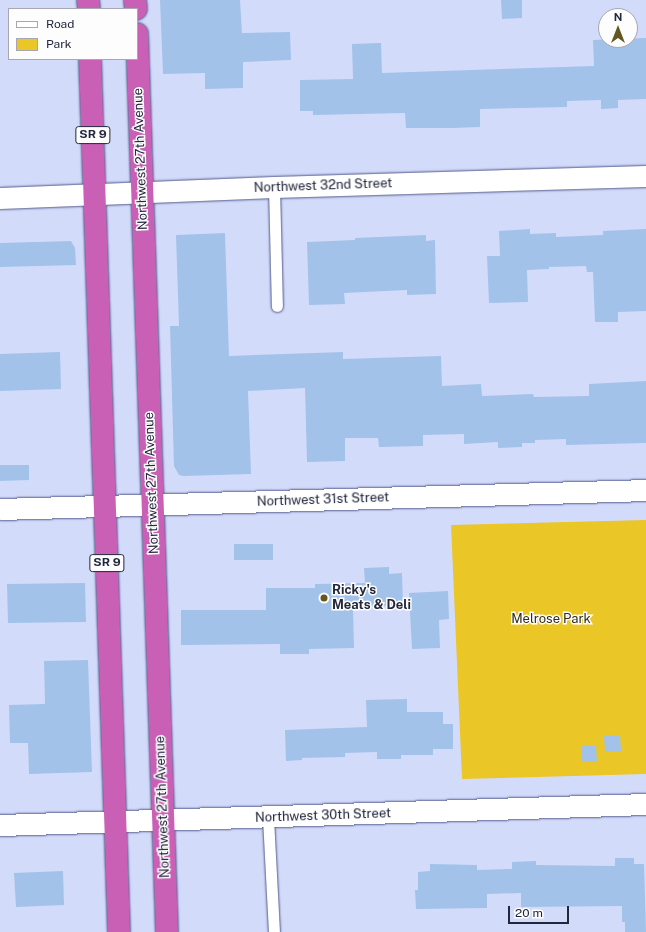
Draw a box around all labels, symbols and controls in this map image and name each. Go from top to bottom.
legend [8,8,138,60]
north arrow [598,8,638,48]
text: N [614,11,622,23]
text: Road [46,17,74,31]
text: Park [46,37,72,51]
street label: Northwest 27th Avenue [131,88,151,230]
road number: SR 9 [75,125,111,145]
street label: Northwest 32nd Street [253,176,393,196]
street label: Northwest 27th Avenue [142,412,162,554]
street label: Northwest 31st Street [257,490,389,510]
road number: SR 9 [89,553,125,573]
place label: Ricky's Meats & Deli [332,583,411,614]
marker: Ricky's Meats & Deli [319,593,329,603]
park label: Melrose Park [511,611,591,627]
street label: Northwest 27th Avenue [153,736,173,878]
street label: Northwest 30th Street [255,806,391,826]
scale bar [510,898,571,924]
text: 20 m [515,906,543,920]

